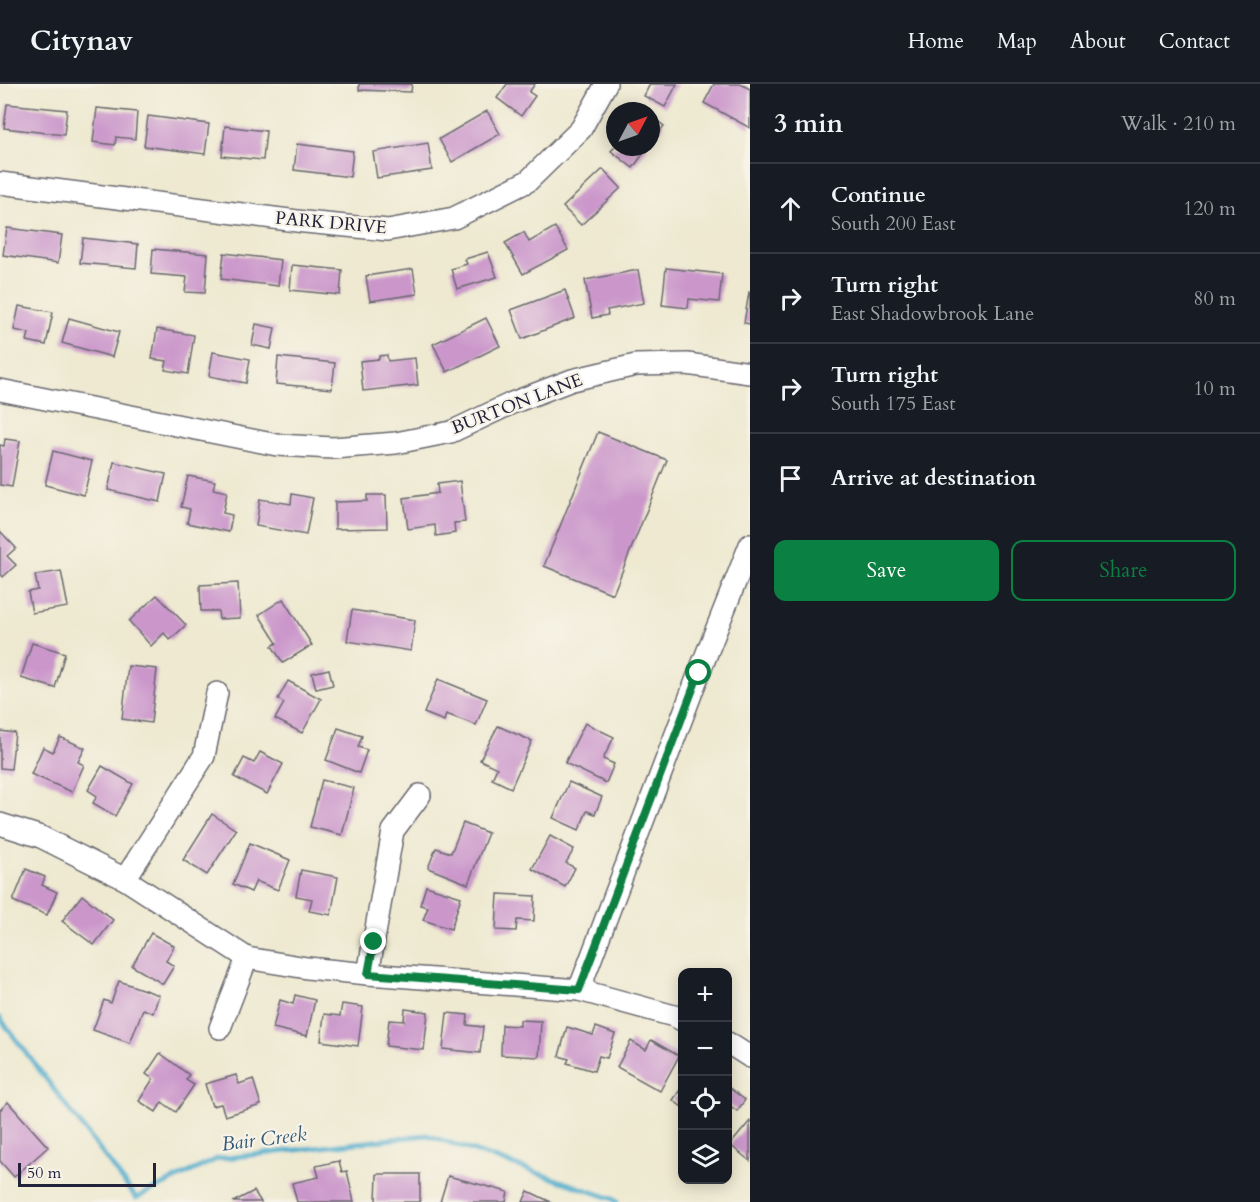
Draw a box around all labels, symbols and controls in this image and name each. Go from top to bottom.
text: Citynav [30,22,133,60]
text: Home [908,27,964,56]
text: Map [997,27,1037,56]
text: About [1070,27,1126,56]
text: Contact [1159,27,1230,56]
north arrow [606,102,660,156]
text: 3 min [774,106,843,141]
text: Walk · 210 m [1121,110,1236,137]
text: Continue [831,180,926,210]
icon: ahead [774,192,807,225]
text: 120 m [1183,195,1236,222]
street label: PARK DRIVE [274,206,388,240]
text: South 200 East [831,210,956,237]
text: Turn right [831,270,938,300]
icon: right [774,282,807,315]
text: 80 m [1193,285,1236,312]
text: East Shadowbrook Lane [831,300,1034,327]
text: Turn right [831,360,938,390]
street label: BURTON LANE [448,368,586,440]
icon: right [774,372,807,405]
text: 10 m [1193,375,1236,402]
text: South 175 East [831,390,956,417]
icon: arrive [774,462,807,495]
text: Arrive at destination [831,463,1036,493]
button: Save [774,540,999,601]
button: Share [1011,540,1236,601]
route start [685,659,711,685]
route end [360,928,386,954]
map controls [678,968,732,1184]
button: + [678,968,732,1022]
button: − [678,1022,732,1076]
button: locate [678,1076,732,1130]
water label: Bair Creek [220,1120,308,1158]
button: layers [678,1130,732,1184]
scale bar [18,1160,156,1188]
text: 50 m [27,1162,61,1184]

